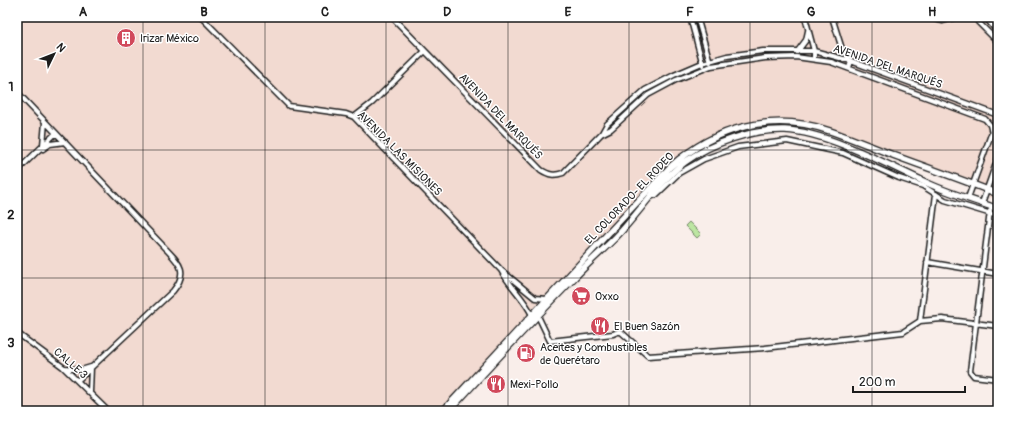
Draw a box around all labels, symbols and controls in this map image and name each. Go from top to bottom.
text: A [79,4,88,20]
text: B [200,4,208,20]
text: C [321,4,329,20]
text: D [443,4,451,20]
text: E [565,4,572,20]
text: F [686,4,694,20]
text: G [807,4,816,20]
text: H [928,4,936,20]
building icon: Irizar México [115,27,137,49]
place label: Irizar México [140,32,199,45]
north arrow [34,34,74,74]
text: N [54,40,69,55]
street label: AVENIDA DEL MARQUÉS [832,42,944,91]
street label: AVENIDA DEL MARQUÉS [456,71,545,162]
text: 1 [8,79,14,95]
street label: AVENIDA LAS MISIONES [355,108,445,198]
street label: EL COLORADO- EL RODEO [582,150,677,247]
text: 2 [7,207,15,223]
supermarket icon: Oxxo [570,285,592,307]
place label: Oxxo [595,290,619,303]
restaurant icon: El Buen Sazón [589,315,611,337]
place label: El Buen Sazón [614,320,680,333]
text: 3 [7,335,15,351]
place label: Aceites y Combustibles de Querétaro [540,341,647,367]
fuel station icon: Aceites y Combustibles de Querétaro [515,342,537,364]
street label: CALLE 3 [51,345,90,382]
scale bar [853,368,965,394]
restaurant icon: Mexi-Pollo [485,373,507,395]
text: 200 m [859,375,896,390]
place label: Mexi-Pollo [510,378,558,391]

